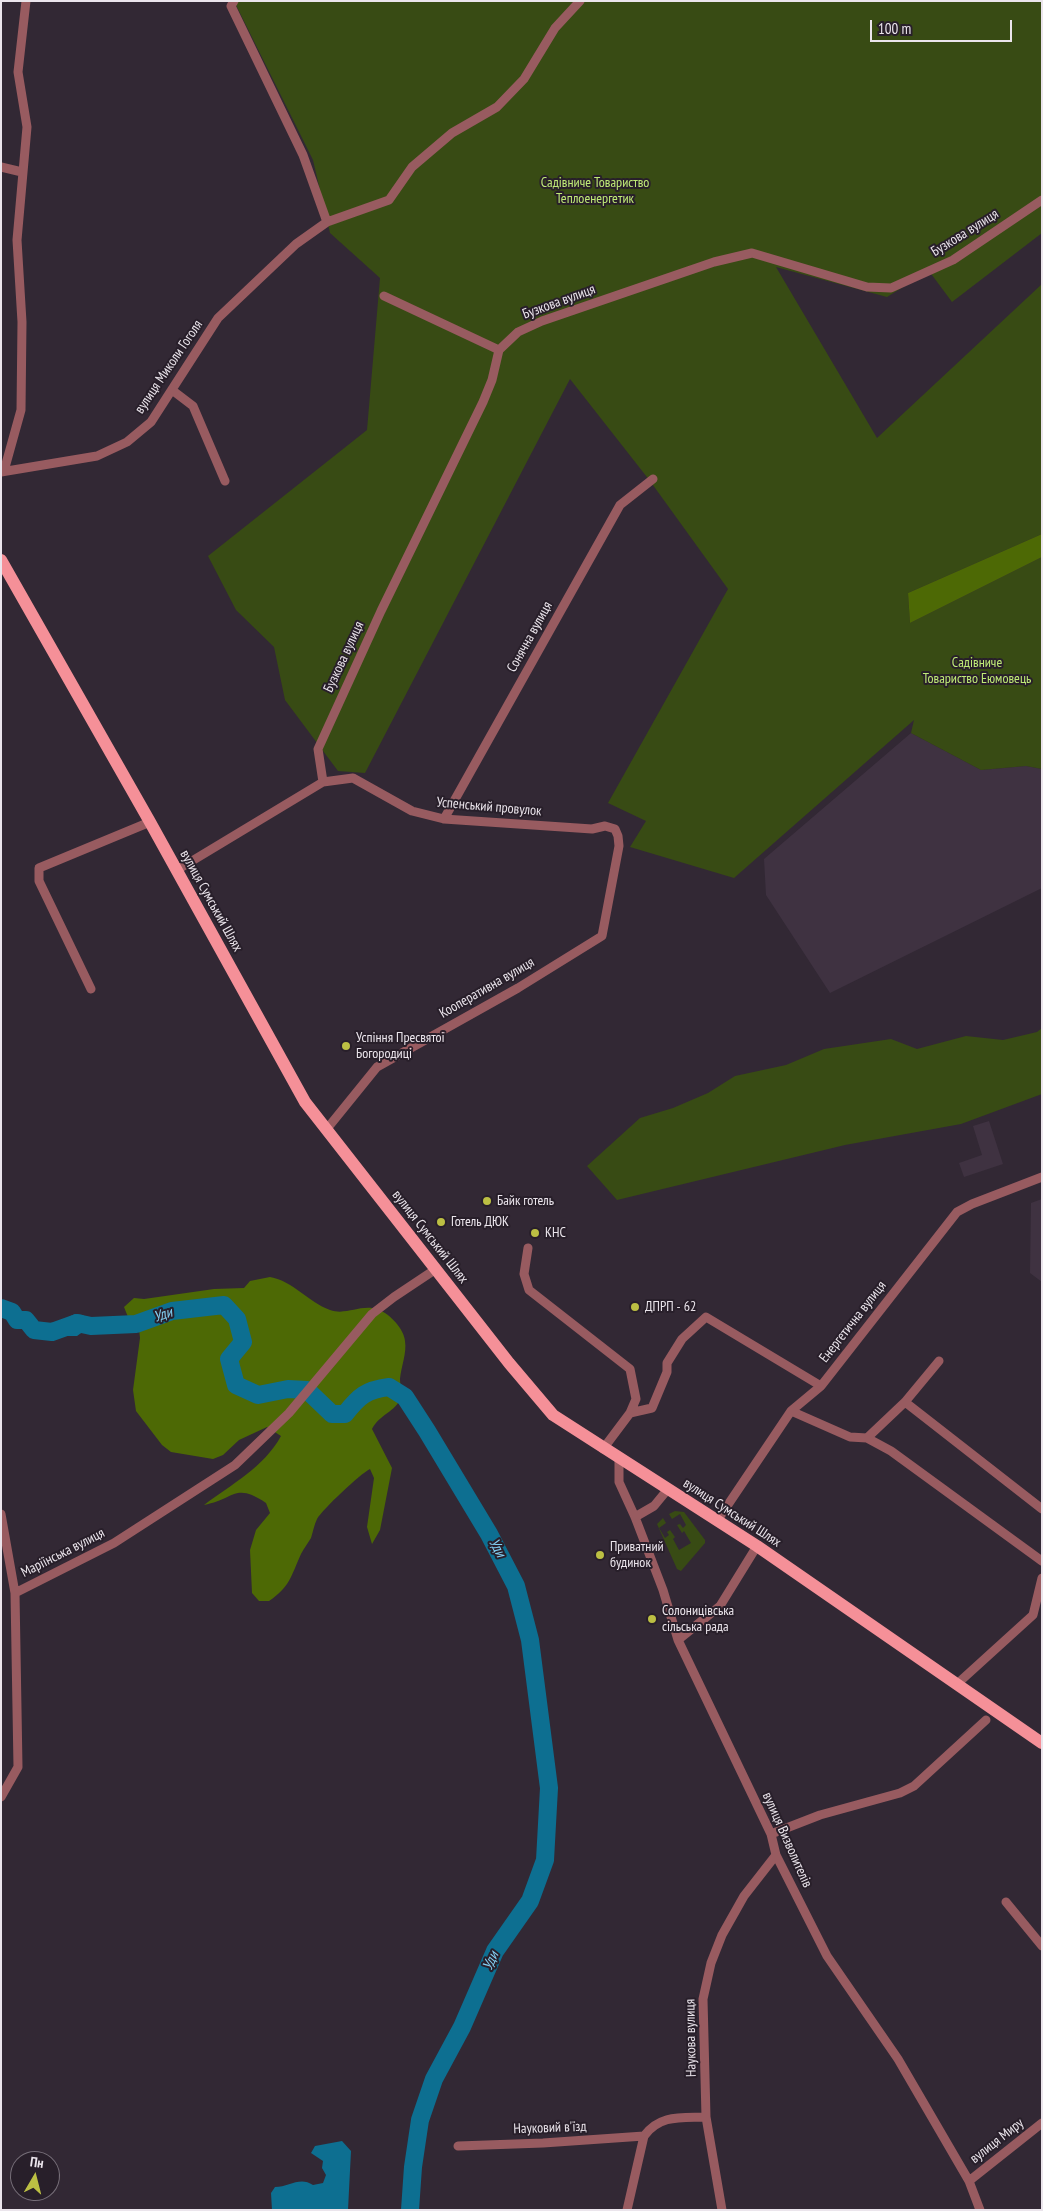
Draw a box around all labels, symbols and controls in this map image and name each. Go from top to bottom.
scale bar [873,10,1016,42]
text: 100 m [878,19,911,38]
park label: Садівниче Товариство Теплоенергетик [541,175,649,208]
street label: Бузкова вулиця [928,206,1002,260]
street label: Бузкова вулиця [520,281,598,323]
street label: вулиця Миколи Гоголя [131,317,207,417]
street label: Сонячна вулиця [504,599,556,675]
street label: Бузкова вулиця [320,619,368,695]
park label: Садівниче Товариство Еюмовець [923,655,1031,688]
street label: Успенський провулок [436,794,542,820]
street label: вулиця Сумський Шлях [176,847,246,955]
street label: Кооперативна вулиця [437,954,537,1022]
place label: Успіння Пресвятої Богородиці [356,1030,445,1062]
marker: Успіння Пресвятої Богородиці [340,1040,352,1052]
street label: вулиця Сумський Шлях [388,1187,472,1287]
place label: Байк готель [497,1193,554,1209]
marker: Байк готель [481,1195,493,1207]
place label: Готель ДЮК [451,1214,509,1230]
marker: Готель ДЮК [435,1216,447,1228]
place label: КНС [545,1225,566,1241]
marker: КНС [529,1227,541,1239]
street label: Енергетична вулиця [816,1278,890,1366]
place label: ДПРП - 62 [645,1299,696,1315]
marker: ДПРП - 62 [629,1301,641,1313]
water label: Уди [151,1304,175,1326]
street label: вулиця Сумський Шлях [680,1475,784,1551]
street label: Маріїнська вулиця [18,1525,108,1581]
water label: Уди [485,1535,509,1561]
place label: Приватний будинок [610,1539,664,1571]
marker: Приватний будинок [594,1549,606,1561]
place label: Солоницівська сільська рада [662,1603,734,1635]
marker: Солоницівська сільська рада [646,1613,658,1625]
street label: вулиця Визволителів [758,1790,816,1890]
water label: Уди [479,1949,503,1973]
street label: Наукова вулиця [682,1999,700,2077]
street label: вулиця Миру [967,2115,1027,2167]
street label: Науковий в'їзд [513,2118,587,2138]
north arrow [10,2151,60,2201]
text: Пн [29,2152,45,2172]

